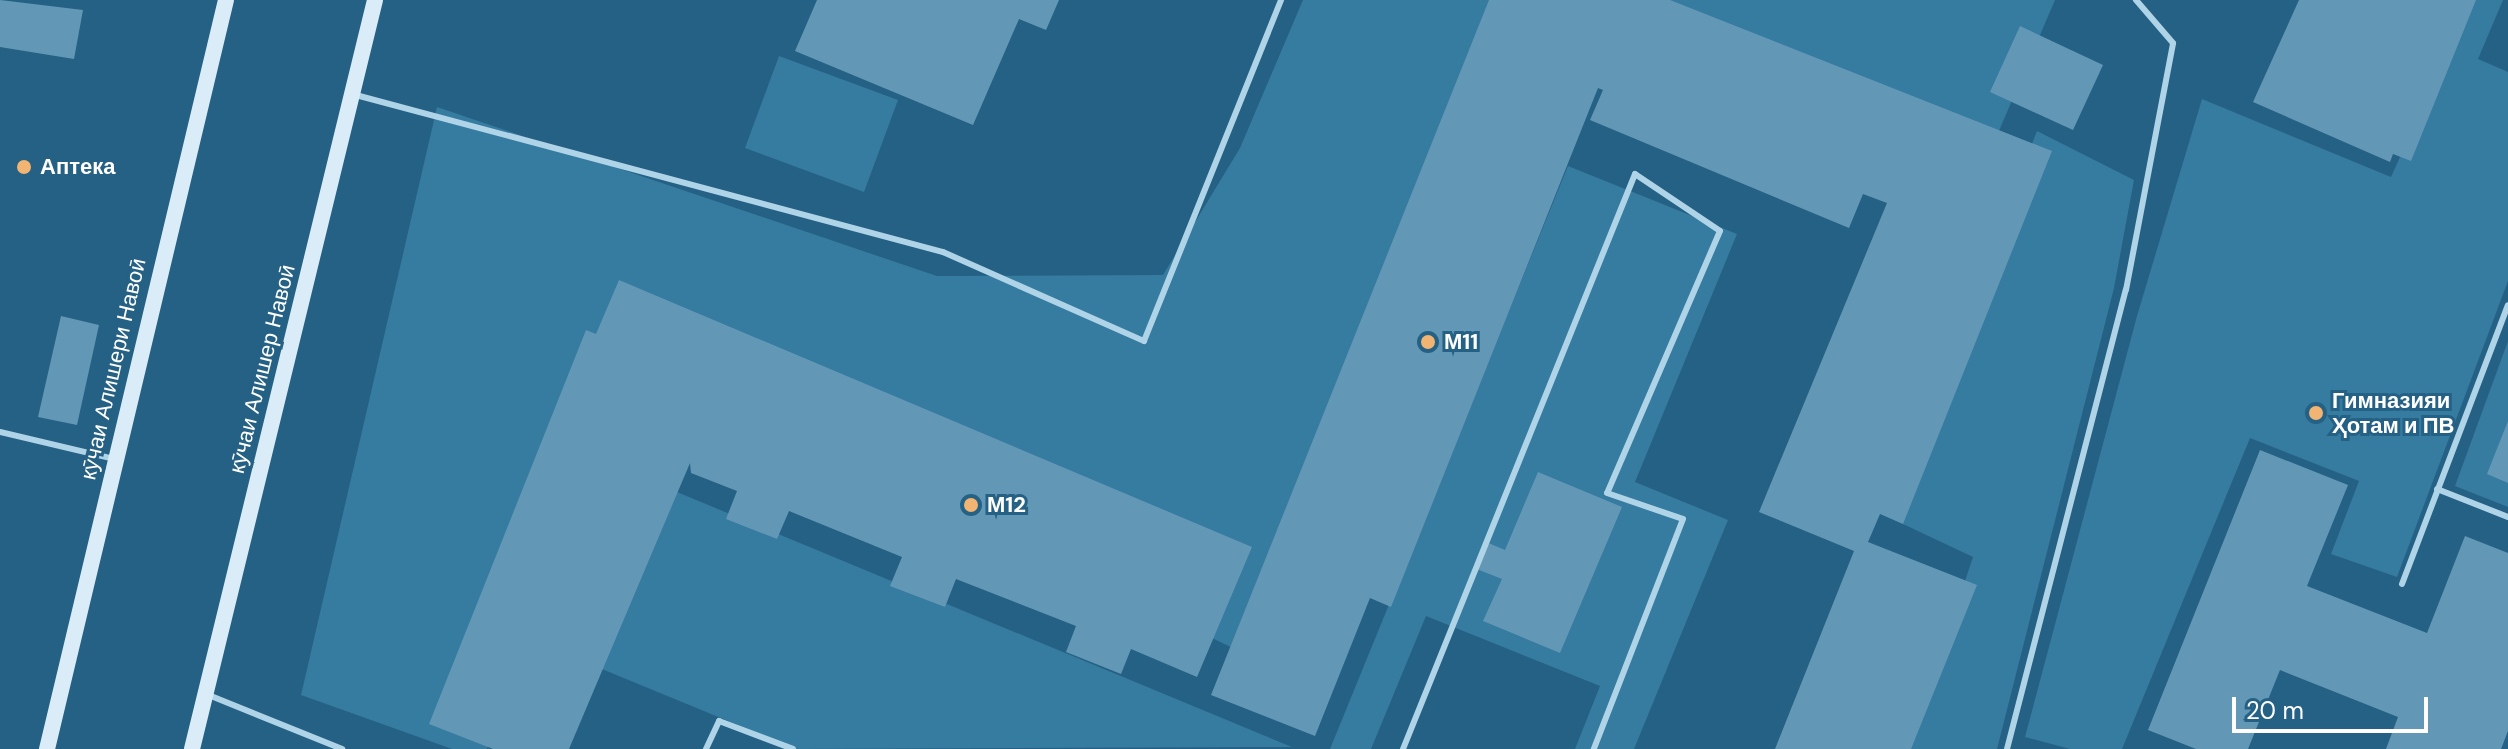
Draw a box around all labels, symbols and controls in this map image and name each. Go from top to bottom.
place label: Аптека [40,154,115,180]
marker: Аптека [15,158,33,176]
street label: кӯчаи Алишери Навоӣ [75,256,151,482]
street label: кӯчаи Алишер Навоӣ [223,262,301,476]
place label: М11 [1444,329,1478,355]
marker: М11 [1419,333,1437,351]
place label: Гимназияи Ҳотам и ПВ [2332,387,2454,438]
marker: Гимназияи Ҳотам и ПВ [2307,404,2325,422]
place label: М12 [987,492,1026,518]
marker: М12 [962,496,980,514]
scale bar [2236,681,2432,731]
text: 20 m [2246,695,2304,726]

